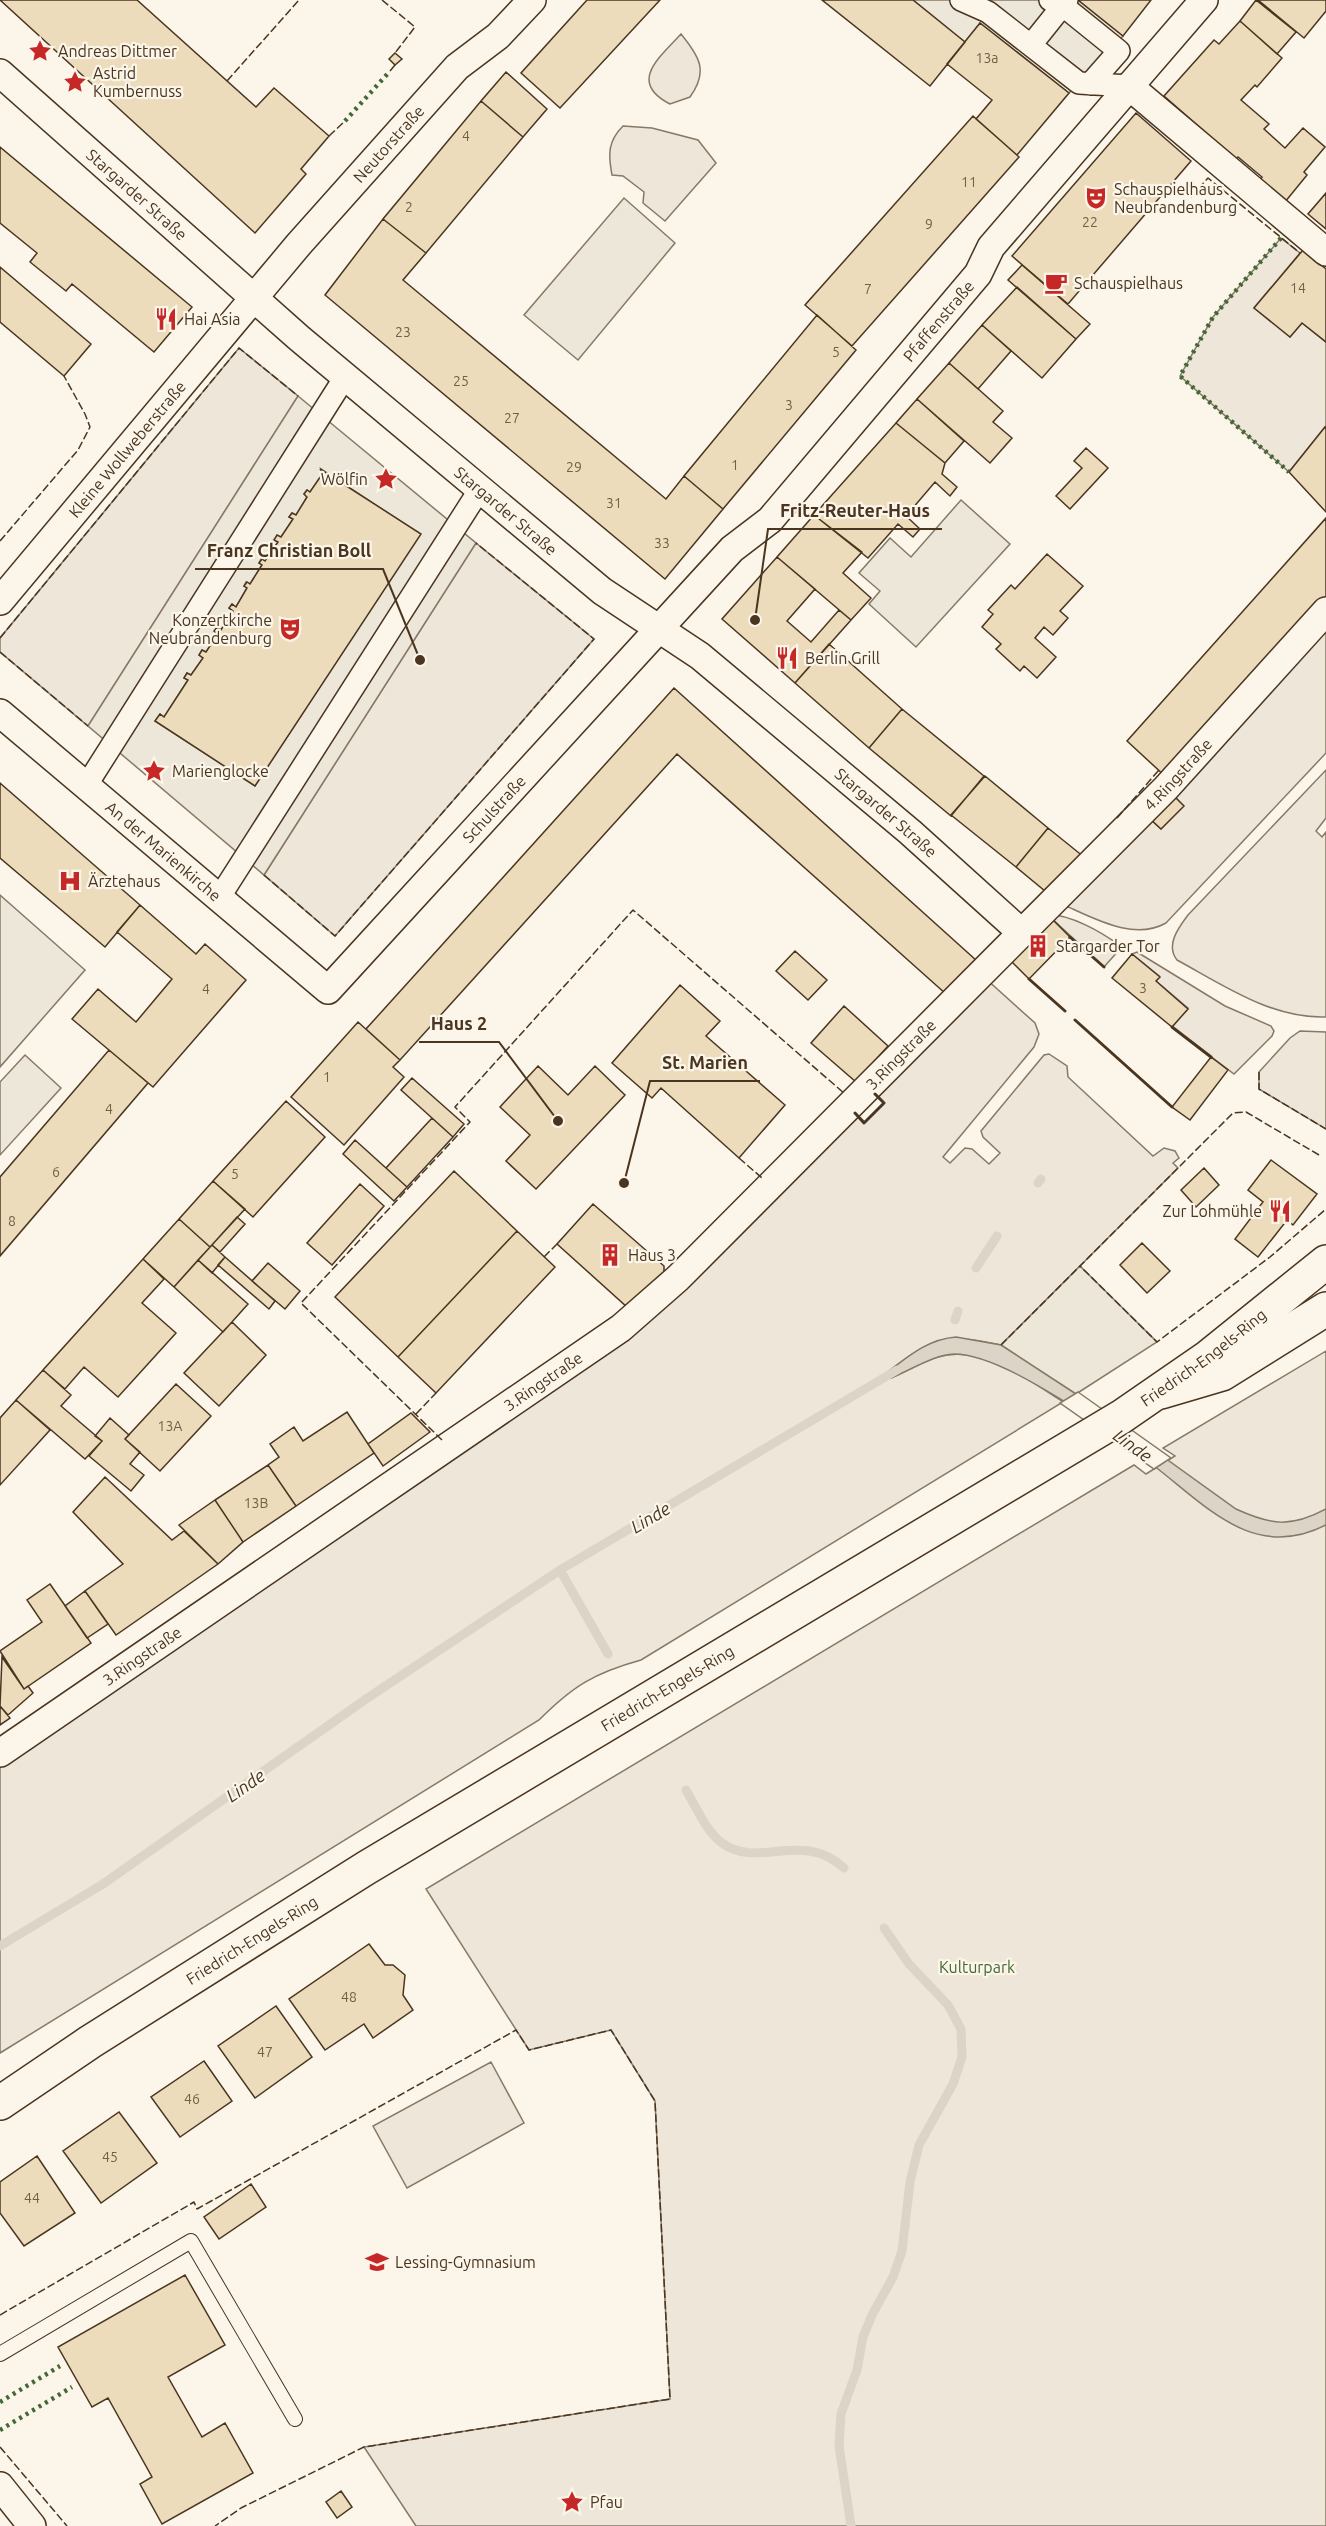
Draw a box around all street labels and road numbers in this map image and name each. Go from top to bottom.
street label: Neutorstraße [349,102,428,186]
street label: Stargarder Straße [83,145,191,244]
street label: Pfaffenstraße [899,277,978,365]
street label: Kleine Wollweberstraße [65,377,189,521]
street label: Stargarder Straße [451,463,561,559]
street label: 4.Ringstraße [1140,735,1215,814]
street label: Stargarder Straße [832,764,941,861]
street label: Schulstraße [459,772,529,846]
street label: An der Marienkirche [102,797,225,905]
street label: 3.Ringstraße [862,1016,939,1093]
street label: Friedrich-Engels-Ring [1137,1305,1270,1410]
street label: 3.Ringstraße [500,1348,586,1415]
street label: 3.Ringstraße [99,1623,185,1689]
street label: Friedrich-Engels-Ring [598,1641,737,1735]
street label: Friedrich-Engels-Ring [183,1892,321,1988]

